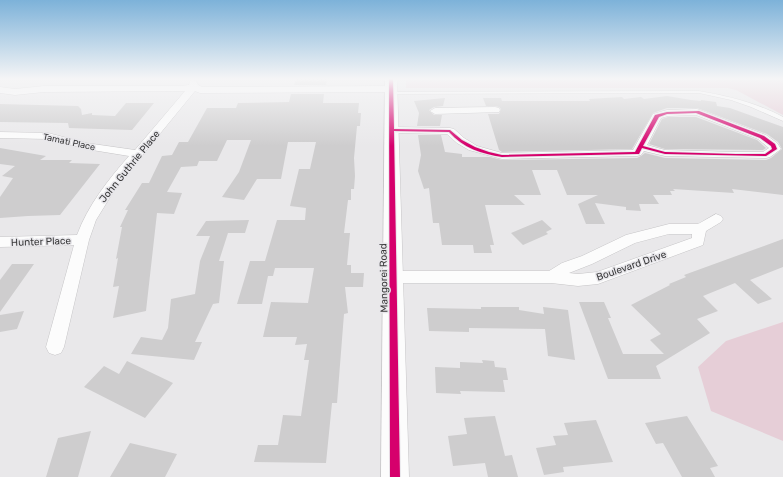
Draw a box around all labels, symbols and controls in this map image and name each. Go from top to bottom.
street label: John Guthrie Place [97,128,163,205]
street label: Tamati Place [42,132,96,152]
street label: Hunter Place [11,235,72,249]
street label: Mangorei Road [377,243,391,313]
street label: Boulevard Drive [595,248,668,284]

